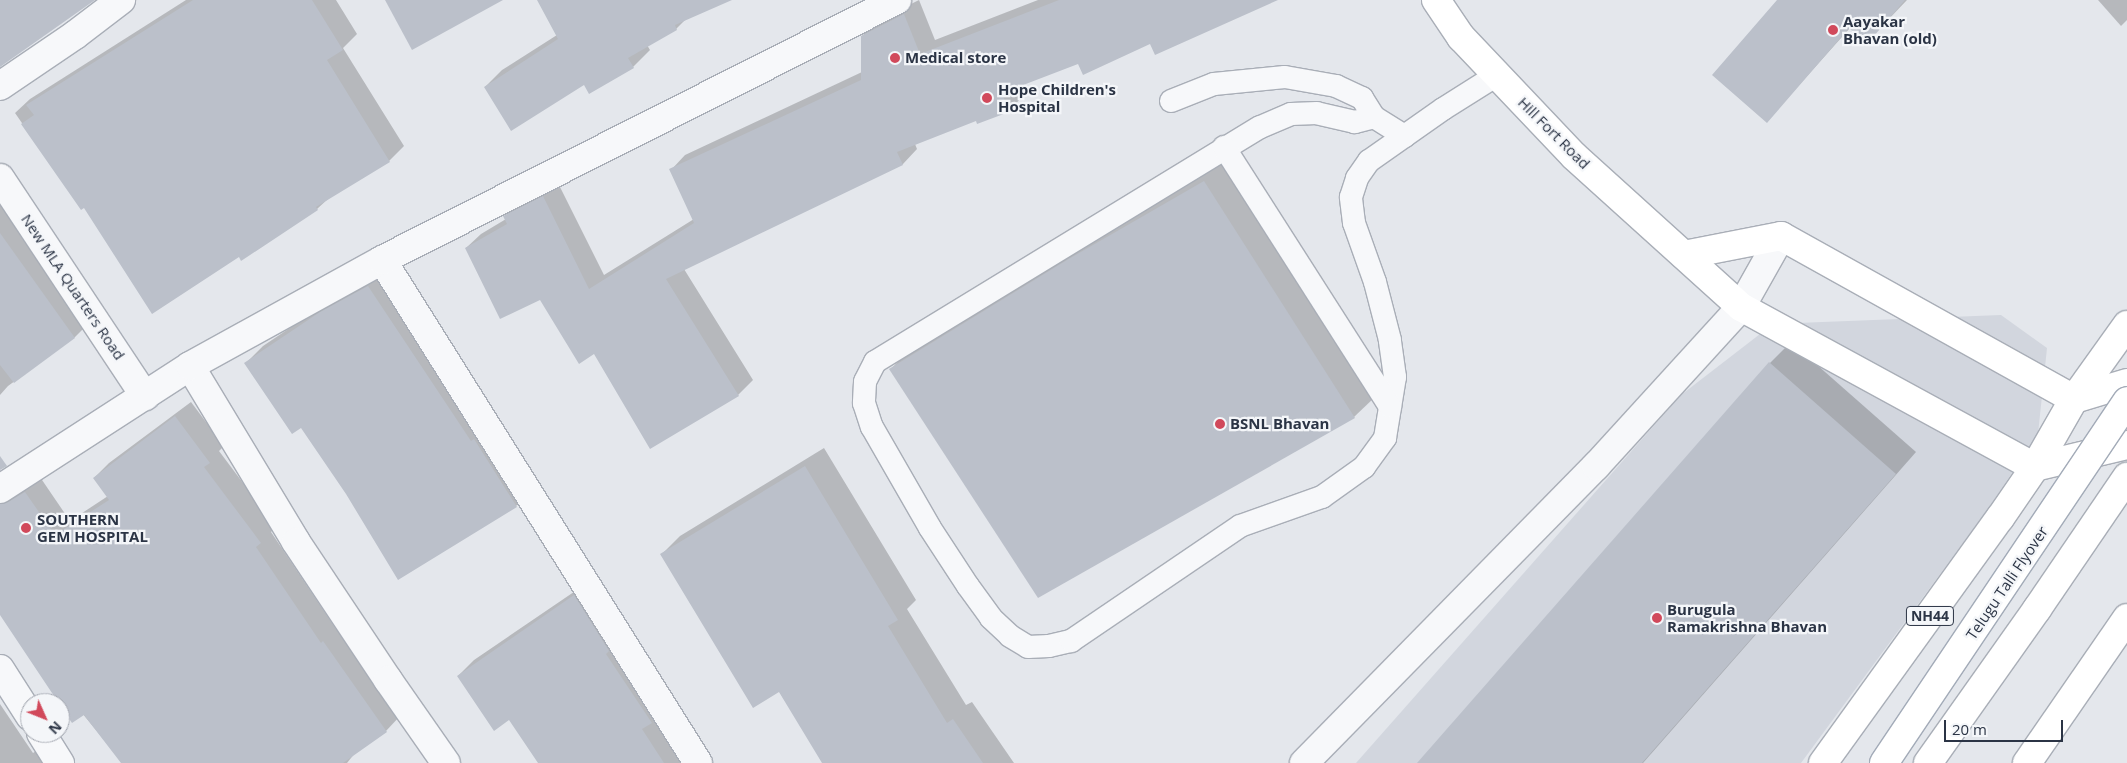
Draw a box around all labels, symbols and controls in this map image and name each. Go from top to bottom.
place label: Aayakar Bhavan (old) [1843,12,1937,47]
marker: Aayakar Bhavan (old) [1827,24,1839,36]
place label: Medical store [905,49,1006,67]
marker: Medical store [889,52,901,64]
place label: Hope Children's Hospital [998,80,1116,115]
marker: Hope Children's Hospital [980,91,994,105]
street label: Hill Fort Road [1514,93,1594,173]
street label: New MLA Quarters Road [17,211,129,363]
place label: BSNL Bhavan [1230,415,1329,433]
marker: BSNL Bhavan [1214,418,1226,430]
place label: SOUTHERN GEM HOSPITAL [37,510,148,545]
marker: SOUTHERN GEM HOSPITAL [19,521,33,535]
street label: Telugu Talli Flyover [1962,523,2052,643]
place label: Burugula Ramakrishna Bhavan [1667,600,1827,635]
road number: NH44 [1905,604,1955,628]
marker: Burugula Ramakrishna Bhavan [1651,612,1663,624]
north arrow [20,693,70,743]
scale bar [1947,710,2066,742]
text: N [45,717,66,739]
text: 20 m [1952,719,1987,739]

